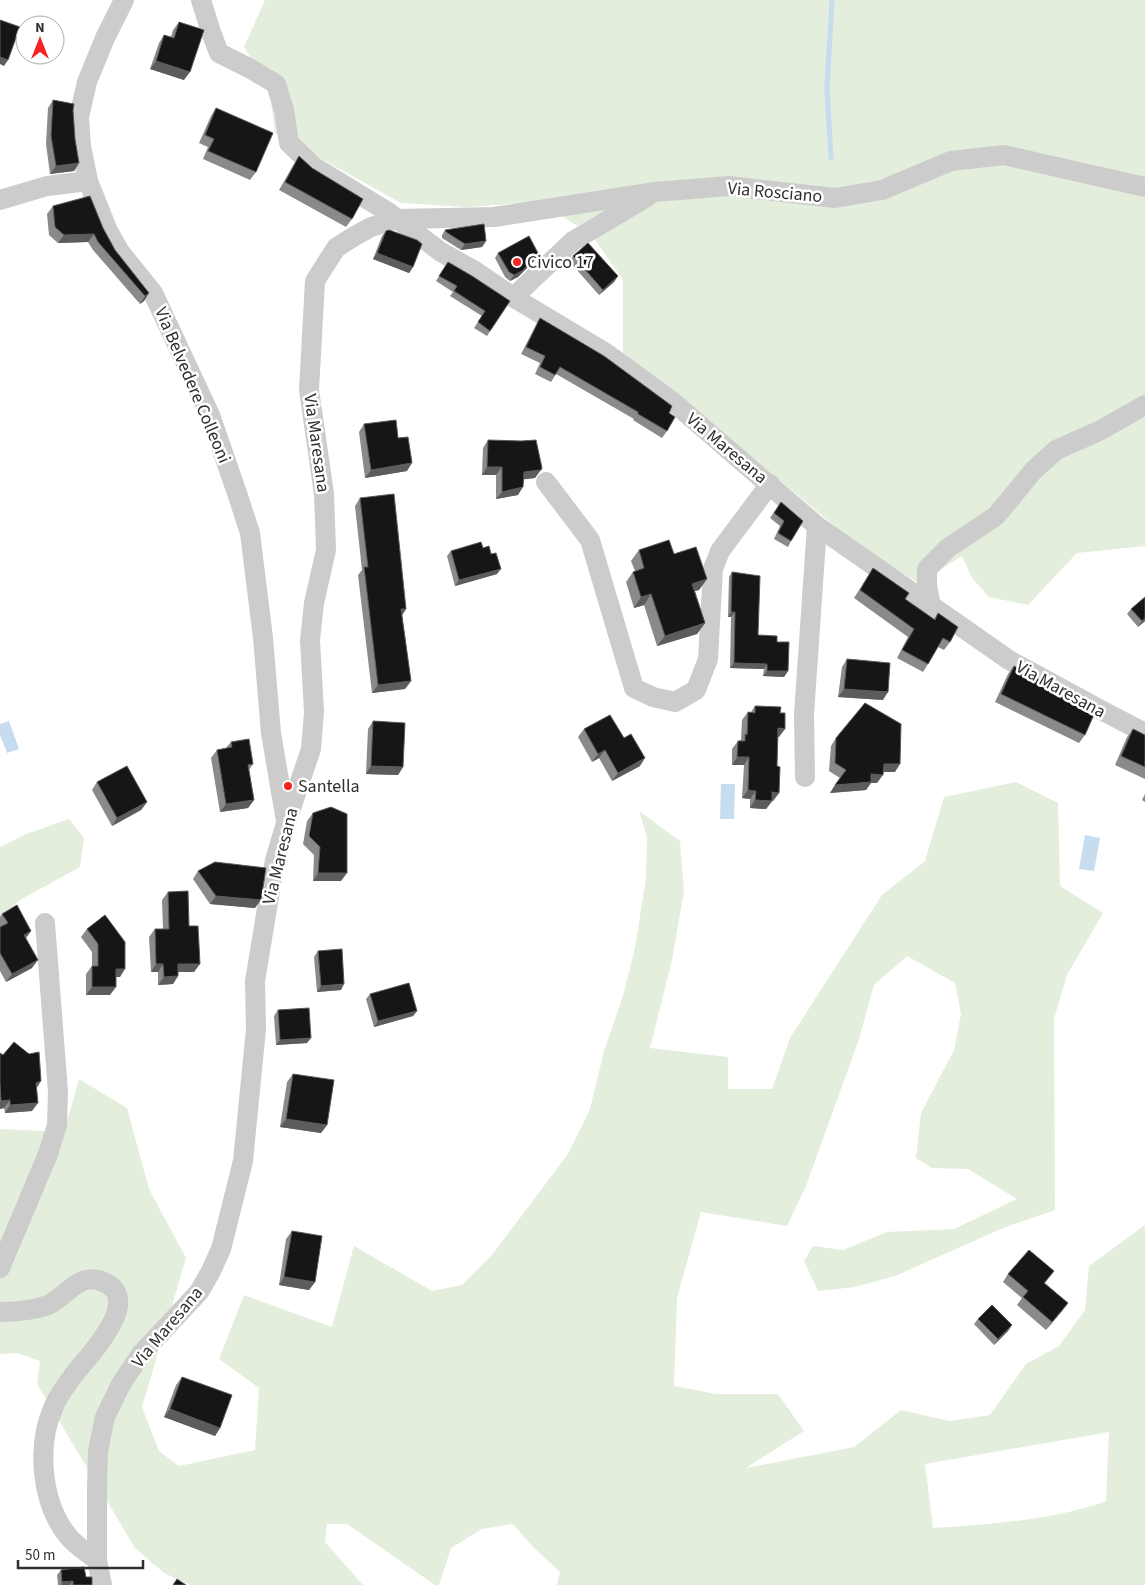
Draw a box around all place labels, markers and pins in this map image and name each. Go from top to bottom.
place label: Civico 17 [527,250,594,275]
marker: Civico 17 [511,256,523,268]
place label: Santella [298,774,360,799]
marker: Santella [282,780,294,792]

